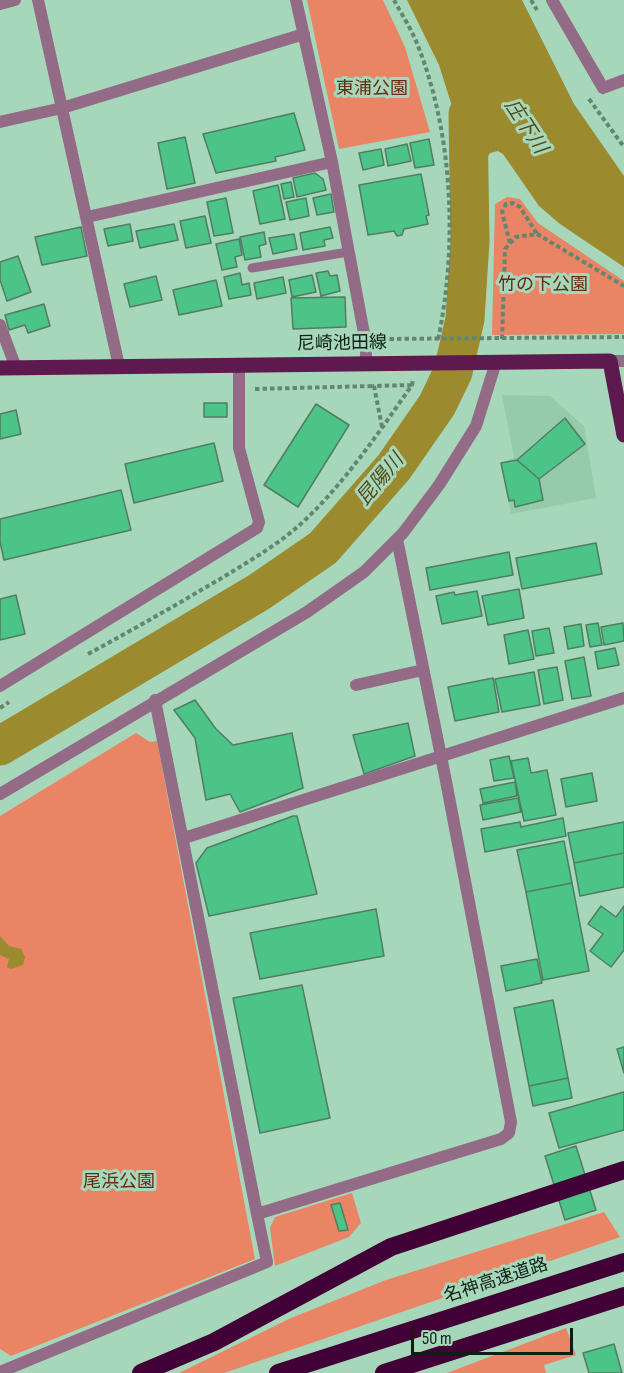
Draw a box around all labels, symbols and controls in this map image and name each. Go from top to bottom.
park label: 東浦公園 [336,78,408,100]
water label: 庄下川 [499,95,551,159]
park label: 竹の下公園 [498,274,588,296]
street label: 尼崎池田線 [297,332,387,356]
water label: 昆陽川 [353,449,409,511]
park label: 尾浜公園 [83,1171,155,1193]
street label: 名神高速道路 [441,1254,551,1308]
scale bar [414,1316,576,1354]
text: 50 m [422,1328,452,1349]

